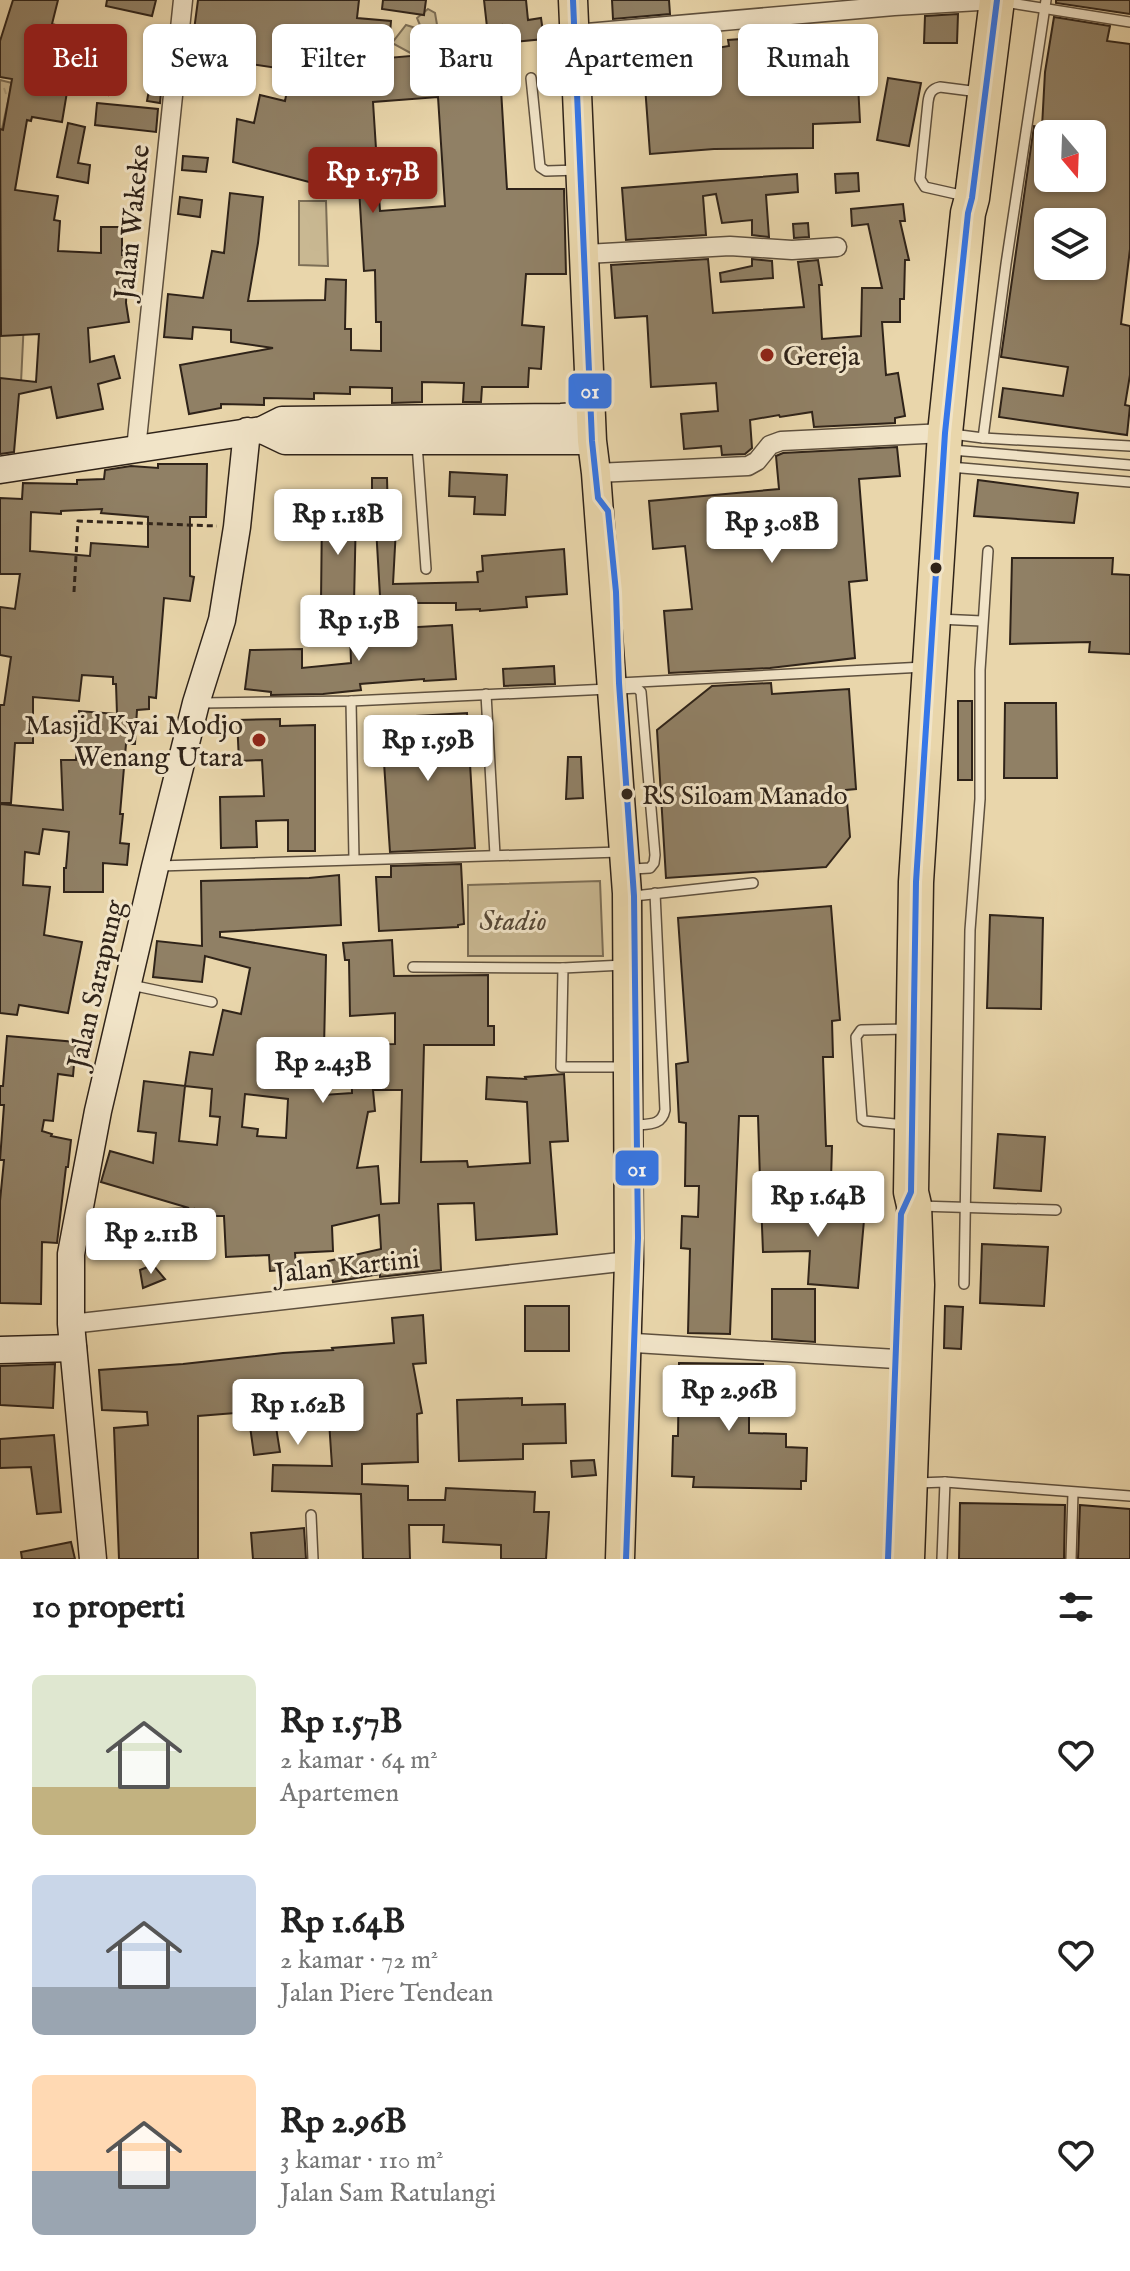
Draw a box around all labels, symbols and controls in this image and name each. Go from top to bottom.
chip: Beli [24,24,127,96]
chip: Sewa [143,24,256,96]
chip: Filter [272,24,394,96]
chip: Baru [410,24,521,96]
chip: Apartemen [537,24,722,96]
chip: Rumah [738,24,878,96]
north arrow [1034,120,1106,192]
map controls [1034,120,1106,280]
street label: Jalan Wakeke [108,143,159,305]
pin: Rp 1.57B [290,147,456,215]
text: Rp 1.57B [326,156,420,189]
button: layers [1034,208,1106,280]
place label: Gereja [783,340,861,375]
marker: Gereja [758,346,776,364]
line badge: 01 [567,372,613,410]
text: 01 [581,378,599,406]
pin: Rp 1.18B [255,489,421,557]
pin: Rp 3.08B [689,497,855,565]
text: Rp 1.18B [292,498,384,531]
text: Rp 3.08B [725,506,819,539]
unlabelled marker [928,560,944,576]
pin: Rp 1.5B [285,595,433,663]
text: Rp 1.5B [318,604,400,637]
place label: Masjid Kyai Modjo Wenang Utara [24,709,244,776]
pin: Rp 1.59B [345,715,511,783]
text: Rp 1.59B [382,724,474,757]
marker: Masjid Kyai Modjo Wenang Utara [250,731,268,749]
place label: RS Siloam Manado [642,780,848,813]
marker: RS Siloam Manado [619,786,635,802]
street label: Jalan Sarapung [60,896,134,1075]
park label: Stadio [479,905,547,940]
pin: Rp 2.43B [240,1037,406,1105]
text: Rp 2.43B [274,1046,372,1079]
line badge: 01 [614,1149,660,1187]
text: 01 [628,1156,646,1184]
pin: Rp 1.64B [735,1171,901,1239]
text: Rp 1.64B [770,1180,866,1213]
pin: Rp 2.11B [68,1208,234,1276]
text: Rp 2.11B [104,1217,198,1250]
street label: Jalan Kartini [270,1242,422,1293]
pin: Rp 2.96B [646,1365,812,1433]
text: Rp 2.96B [681,1374,777,1407]
pin: Rp 1.62B [215,1379,381,1447]
text: Rp 1.62B [250,1388,346,1421]
icon: filters [1054,1585,1098,1629]
text: 10 properti [32,1586,185,1629]
text: Rp 1.57B [280,1701,402,1744]
icon: home [96,1707,192,1803]
icon: heart [1054,1733,1098,1777]
text: 2 kamar · 64 m² [280,1744,438,1777]
text: Apartemen [280,1777,399,1810]
text: Rp 1.64B [280,1901,405,1944]
icon: home [96,1907,192,2003]
icon: heart [1054,1933,1098,1977]
text: 2 kamar · 72 m² [280,1944,438,1977]
text: Jalan Piere Tendean [280,1977,493,2010]
text: Rp 2.96B [280,2101,406,2144]
icon: home [96,2107,192,2203]
icon: heart [1054,2133,1098,2177]
text: 3 kamar · 110 m² [280,2144,444,2177]
text: Jalan Sam Ratulangi [280,2177,496,2210]

